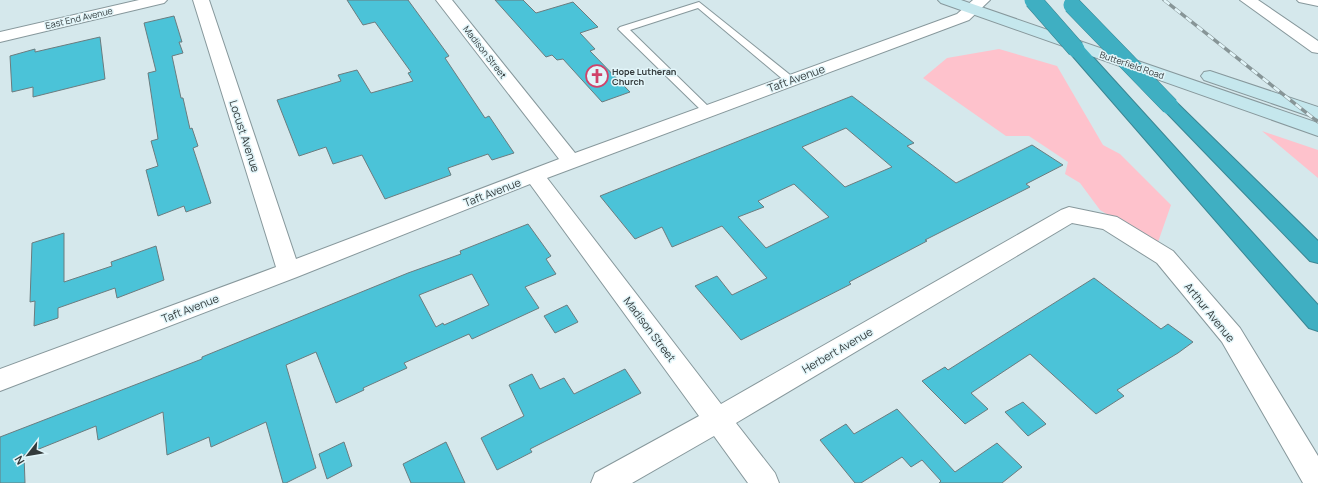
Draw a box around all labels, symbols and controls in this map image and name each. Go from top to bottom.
street label: East End Avenue [44,4,114,32]
street label: Madison Street [460,23,510,81]
street label: Butterfield Road [1098,48,1166,82]
street label: Taft Avenue [765,60,827,95]
church icon: Hope Lutheran Church [584,63,610,89]
place label: Hope Lutheran Church [612,65,677,88]
street label: Locust Avenue [226,98,264,174]
street label: Taft Avenue [461,174,523,210]
street label: Arthur Avenue [1181,279,1239,345]
street label: Taft Avenue [159,290,221,326]
street label: Madison Street [621,293,679,365]
street label: Herbert Avenue [799,323,875,376]
north arrow [8,435,48,475]
text: N [10,453,27,468]

